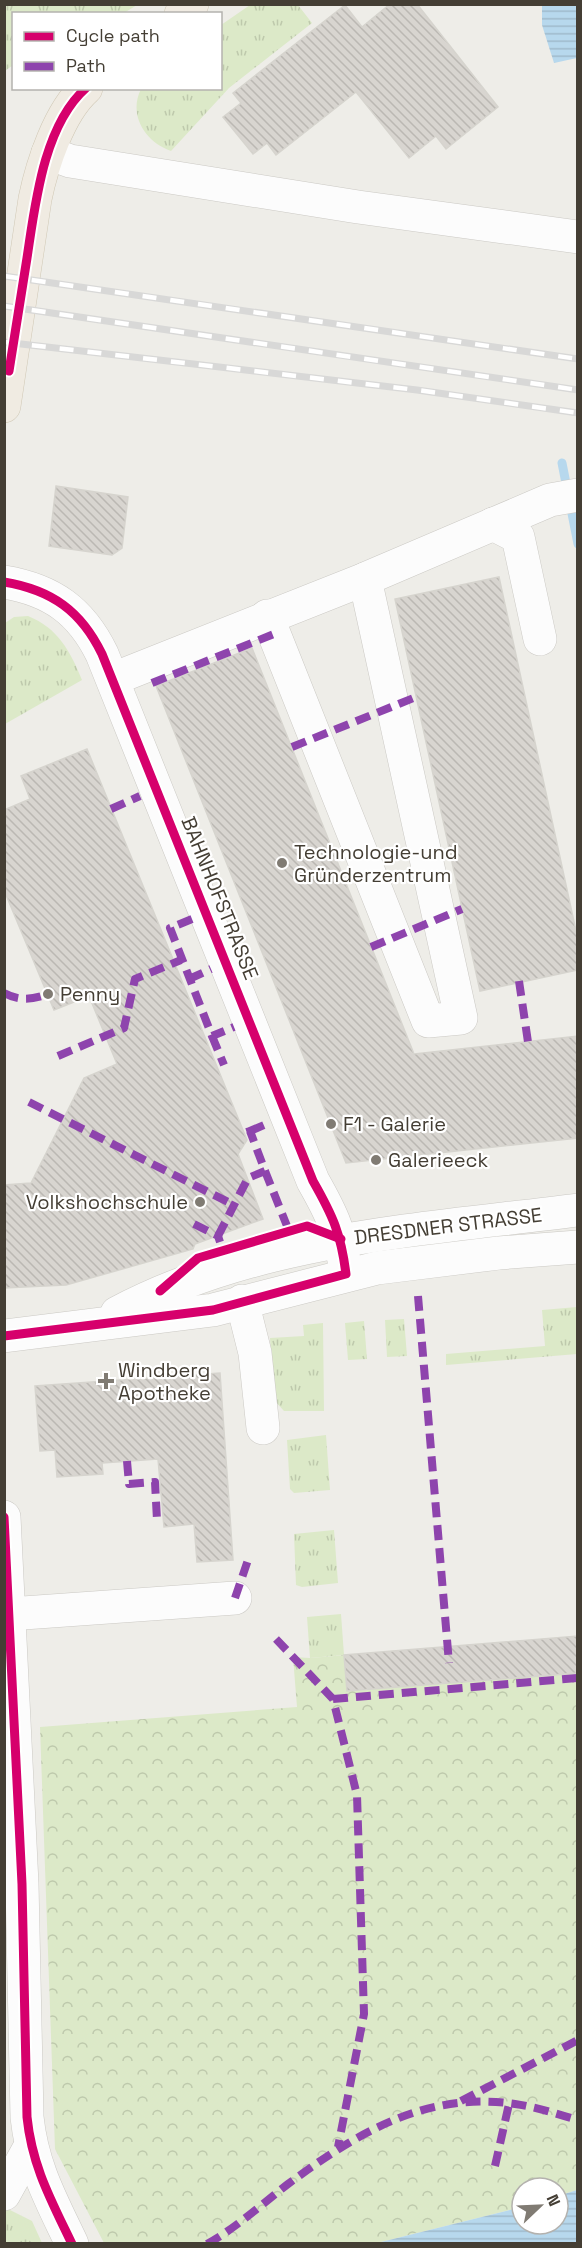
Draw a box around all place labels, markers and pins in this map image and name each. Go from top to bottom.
place label: Technologie-und Gründerzentrum [294,839,458,888]
marker: Technologie-und Gründerzentrum [275,856,289,870]
place label: Penny [60,981,120,1007]
marker: Penny [41,987,55,1001]
place label: F1 - Galerie [343,1111,446,1137]
marker: F1 - Galerie [324,1117,338,1131]
place label: Galerieeck [388,1147,489,1173]
marker: Galerieeck [369,1153,383,1167]
place label: Volkshochschule [26,1189,188,1215]
marker: Volkshochschule [193,1195,207,1209]
place label: Windberg Apotheke [118,1357,211,1406]
marker: Windberg Apotheke [99,1374,113,1388]

